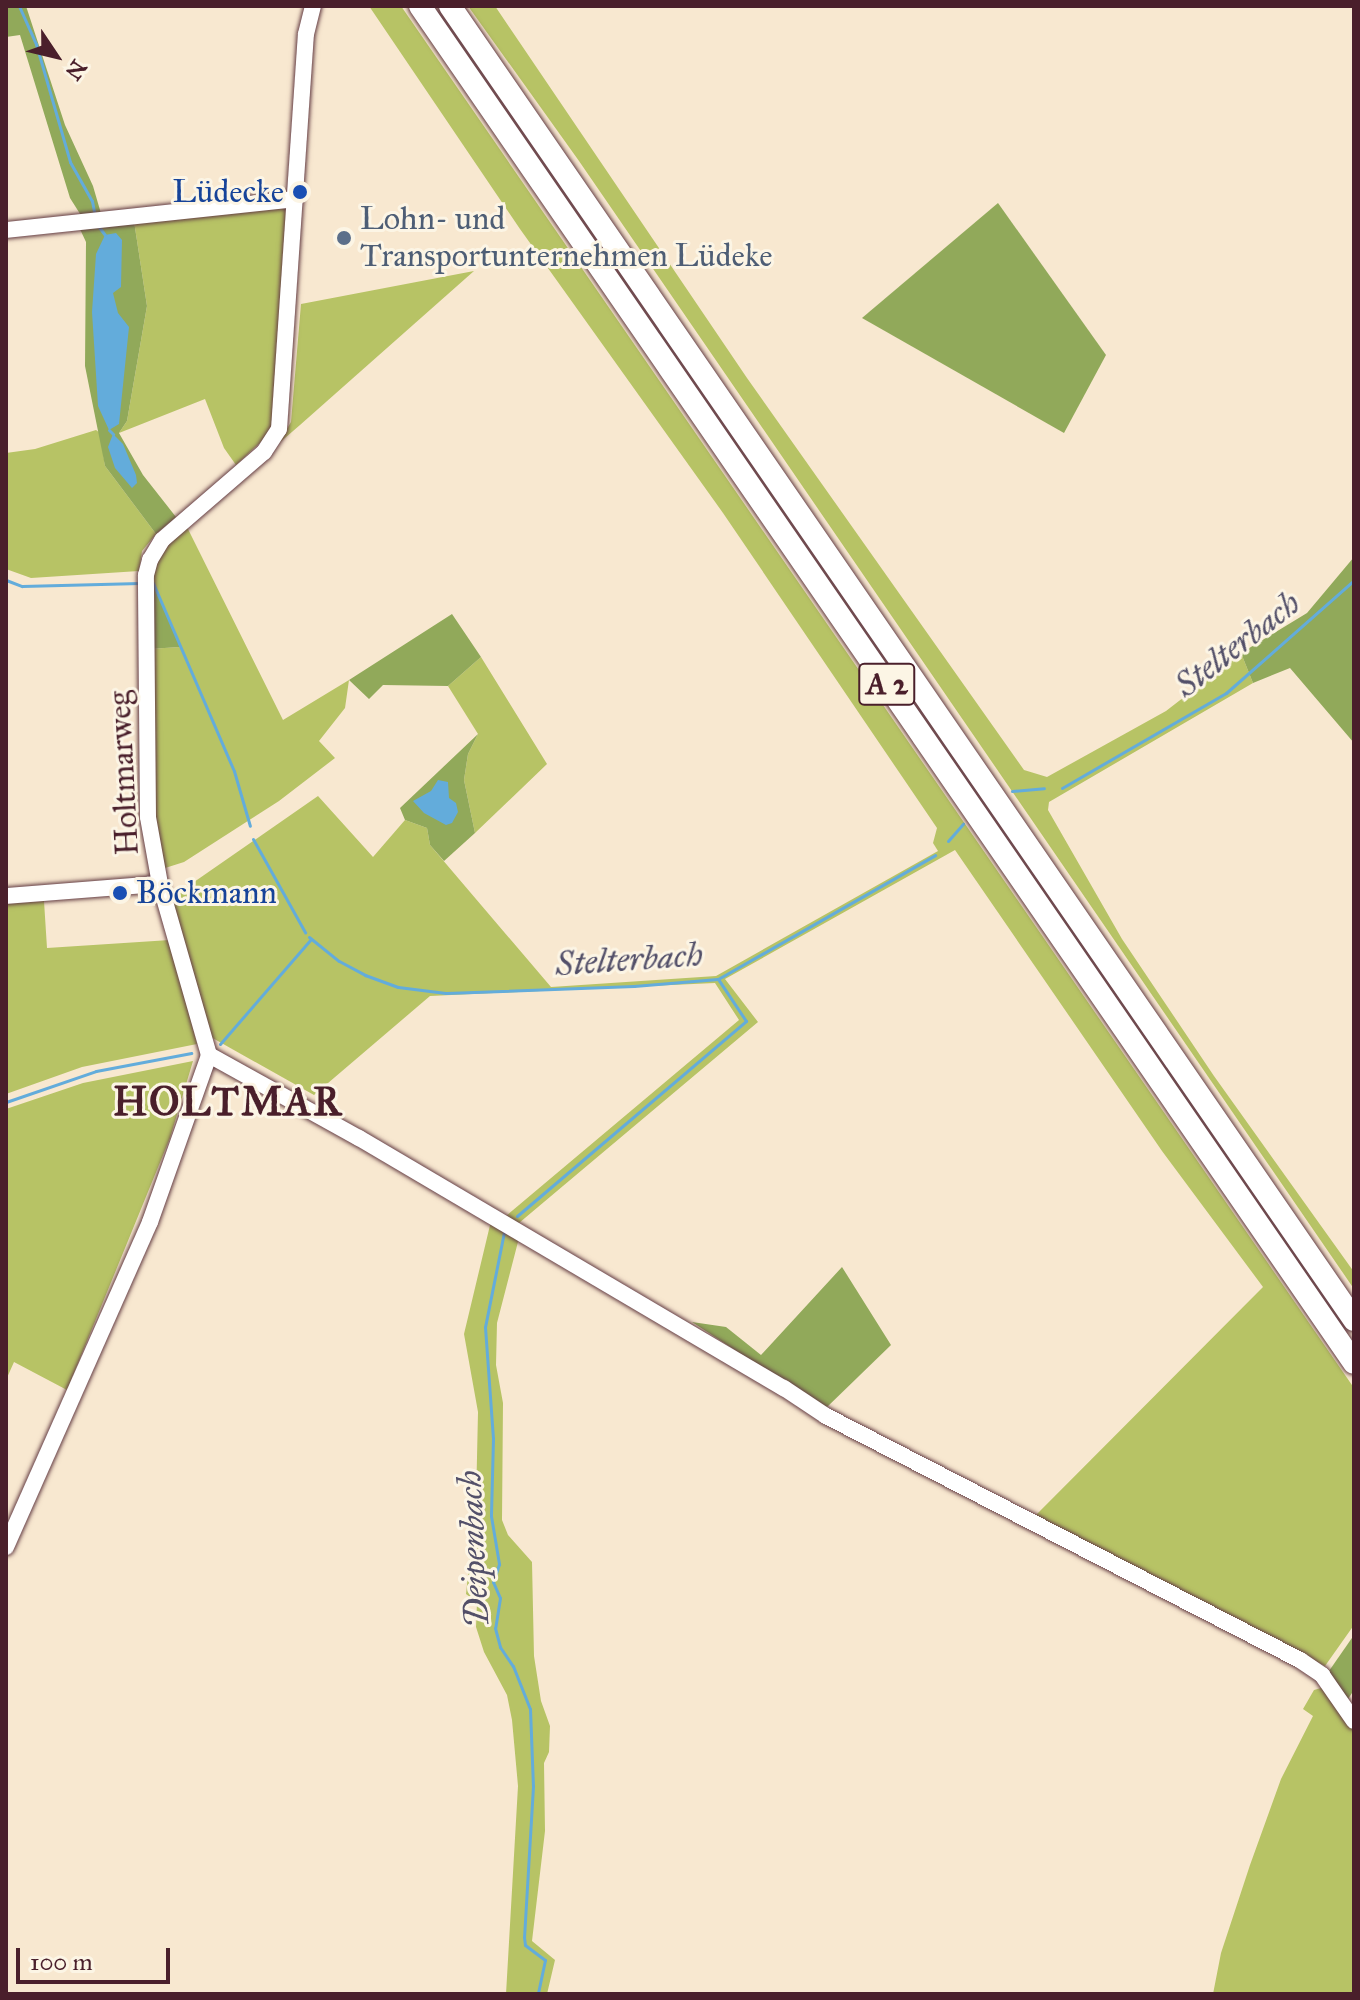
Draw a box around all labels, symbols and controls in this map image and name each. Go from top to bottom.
north arrow [16,16,96,96]
text: N [60,55,92,85]
place label: Lüdecke [172,173,284,211]
marker: Lüdecke [291,183,309,201]
place label: Lohn- und Transportunternehmen Lüdeke [360,201,773,276]
marker: Lohn- und Transportunternehmen Lüdeke [335,229,353,247]
water label: Stelterbach [1166,582,1308,706]
road number: A 2 [857,658,917,710]
street label: Holtmarweg [101,690,147,856]
place label: Böckmann [136,874,277,912]
marker: Böckmann [111,884,129,902]
water label: Stelterbach [554,933,704,985]
district label: HOLTMAR [113,1078,343,1126]
water label: Deipenbach [449,1469,497,1629]
scale bar [20,1932,174,1982]
text: 100 m [30,1947,93,1977]

